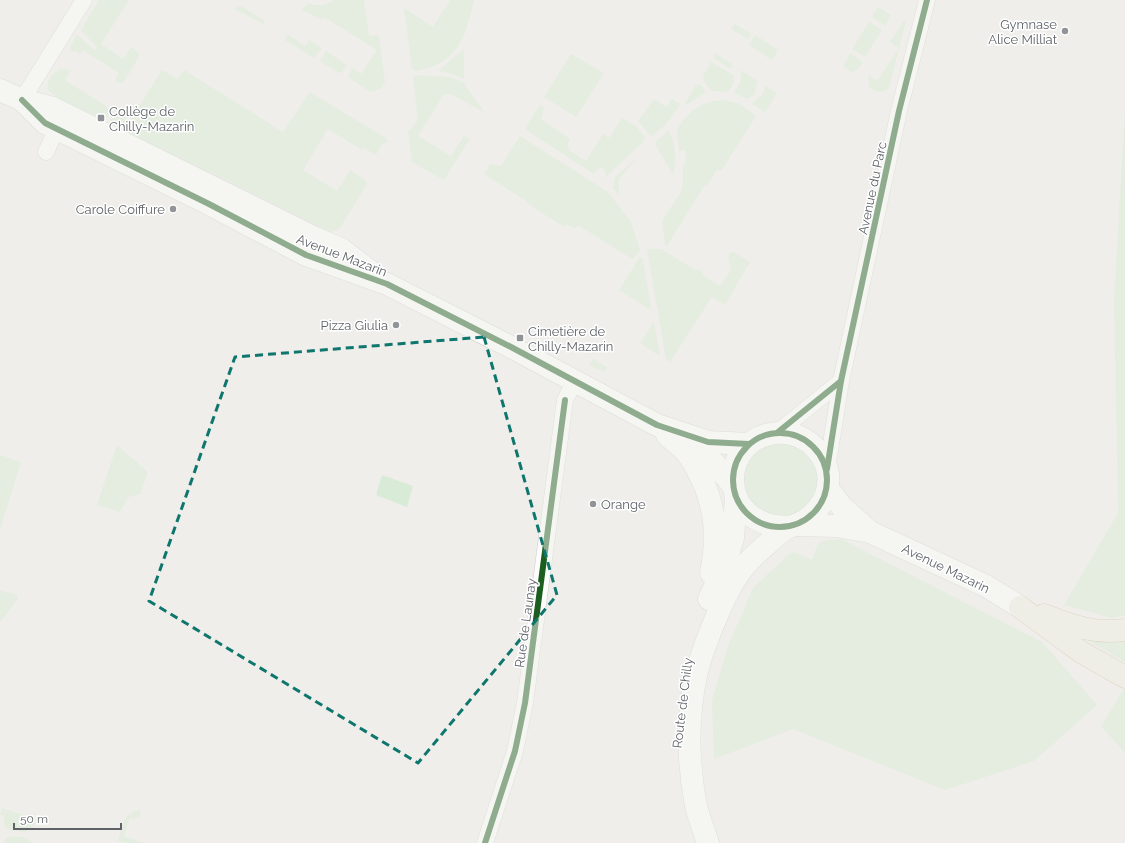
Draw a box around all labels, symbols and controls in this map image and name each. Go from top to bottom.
place label: Gymnase Alice Milliat [988,17,1058,47]
marker: Gymnase Alice Milliat [1060,26,1070,36]
place label: Collège de Chilly-Mazarin [109,104,194,134]
marker: Collège de Chilly-Mazarin [96,113,106,123]
street label: Avenue du Parc [855,140,890,236]
place label: Carole Coiffure [76,202,165,217]
marker: Carole Coiffure [168,204,178,214]
street label: Avenue Mazarin [294,231,389,280]
place label: Pizza Giulia [321,318,388,333]
marker: Pizza Giulia [391,320,401,330]
place label: Cimetière de Chilly-Mazarin [528,324,613,354]
marker: Cimetière de Chilly-Mazarin [515,333,525,343]
place label: Orange [601,497,646,512]
marker: Orange [588,499,598,509]
street label: Avenue Mazarin [899,541,992,596]
street label: Rue de Launay [512,577,539,669]
street label: Route de Chilly [669,657,695,749]
scale bar [14,805,121,831]
text: 50 m [20,812,48,826]

